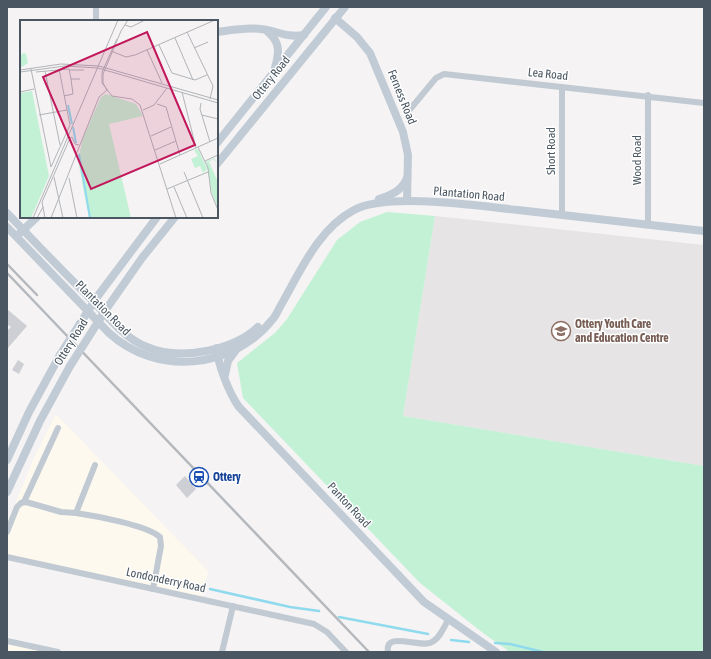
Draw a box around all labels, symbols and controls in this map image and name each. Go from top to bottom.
inset map [20,20,218,218]
street label: Ottery Road [249,53,293,103]
street label: Lea Road [527,65,569,83]
street label: Ferness Road [385,68,419,126]
street label: Short Road [544,127,558,175]
street label: Wood Road [630,135,644,185]
street label: Plantation Road [433,184,505,204]
street label: Plantation Road [73,278,133,338]
street label: Ottery Road [51,316,91,368]
place label: Ottery Youth Care and Education Centre [575,317,669,345]
school or university icon: Ottery Youth Care and Education Centre [550,320,572,342]
station icon: Ottery [188,466,210,488]
place label: Ottery [213,470,241,484]
street label: Panton Road [325,480,373,530]
street label: Londonderry Road [125,565,207,595]

